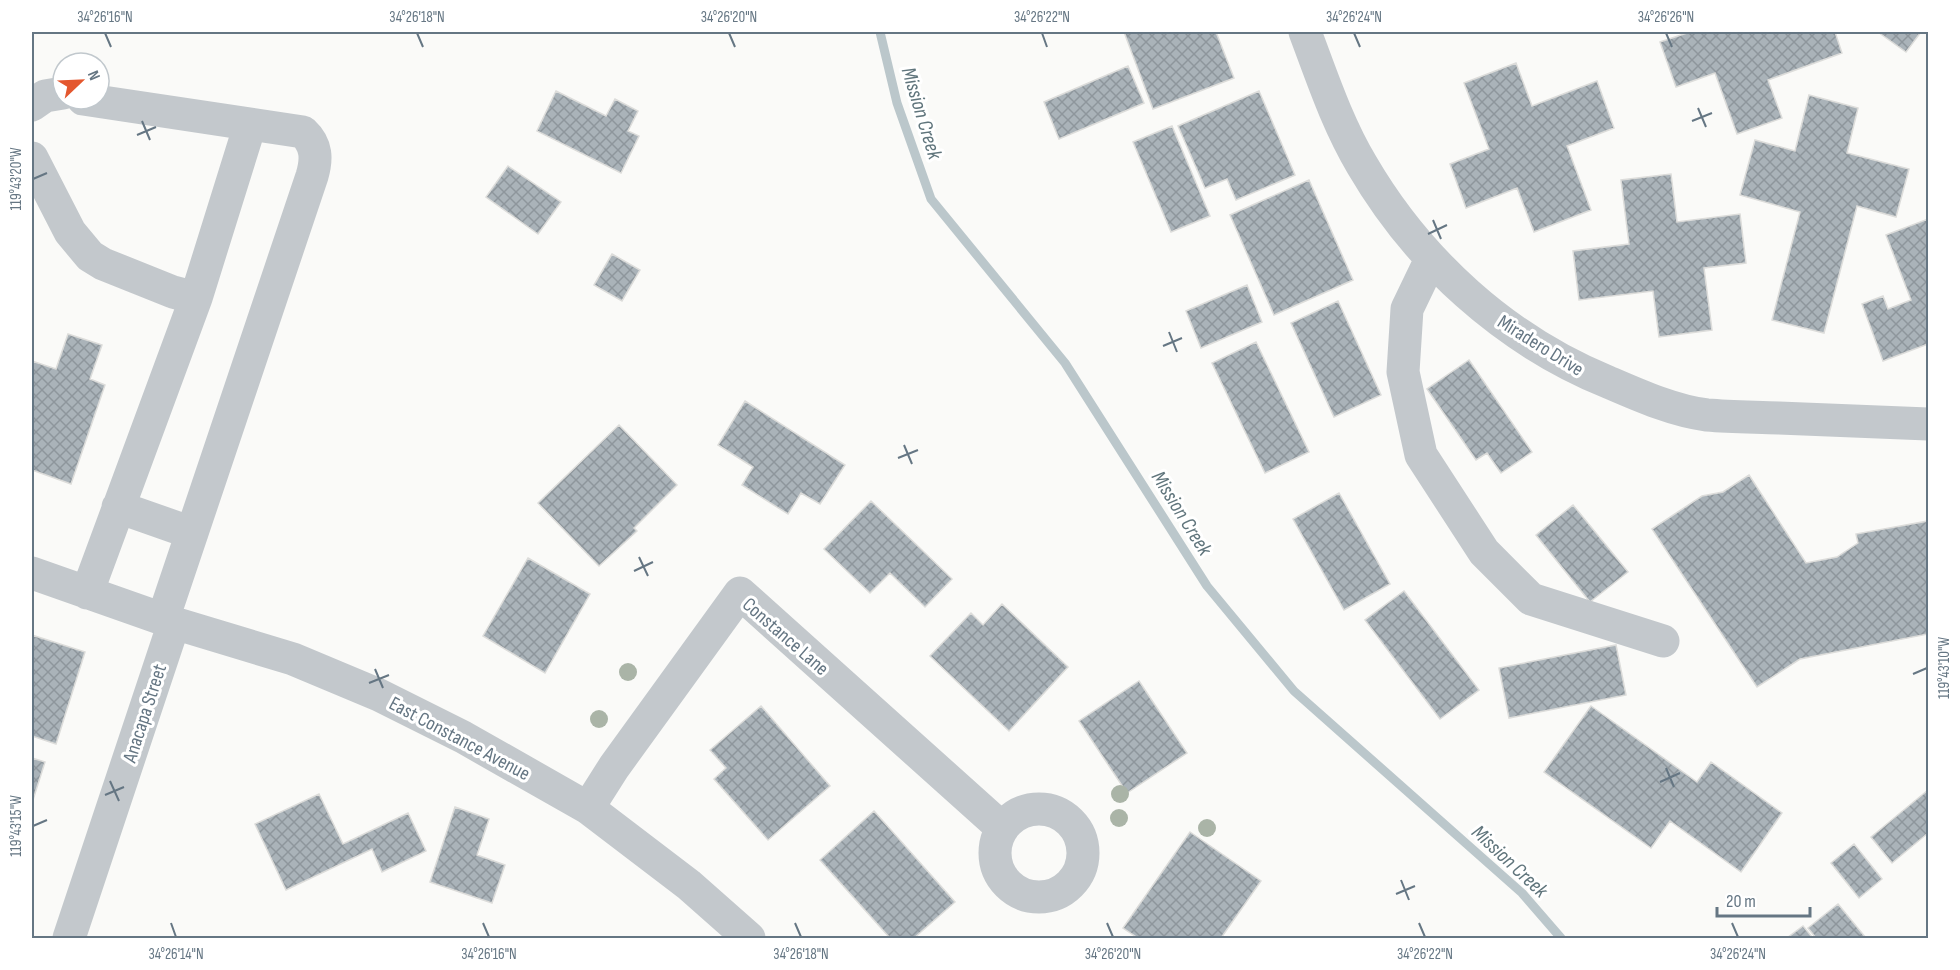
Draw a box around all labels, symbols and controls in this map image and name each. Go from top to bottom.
text: 34°26'16"N [77,8,133,27]
text: 34°26'18"N [389,8,445,27]
text: 34°26'20"N [701,8,757,27]
text: 34°26'22"N [1014,8,1070,27]
text: 34°26'24"N [1326,8,1382,27]
text: 34°26'26"N [1638,8,1694,27]
north arrow [51,51,111,111]
water label: Mission Creek [896,64,948,163]
text: N [83,68,104,83]
text: 119°43'20"W [7,147,26,211]
street label: Miradero Drive [1493,310,1588,382]
water label: Mission Creek [1146,466,1218,561]
street label: Constance Lane [737,593,833,681]
text: 119°43'10"W [1935,637,1954,699]
street label: Anacapa Street [117,661,172,766]
street label: East Constance Avenue [385,692,534,786]
text: 119°43'15"W [7,795,26,857]
water label: Mission Creek [1466,820,1554,904]
scale bar [1717,880,1810,918]
text: 20 m [1726,891,1756,912]
text: 34°26'14"N [148,945,204,964]
text: 34°26'16"N [461,945,517,964]
text: 34°26'18"N [773,945,829,964]
text: 34°26'20"N [1085,945,1141,964]
text: 34°26'22"N [1397,945,1453,964]
text: 34°26'24"N [1710,945,1766,964]

